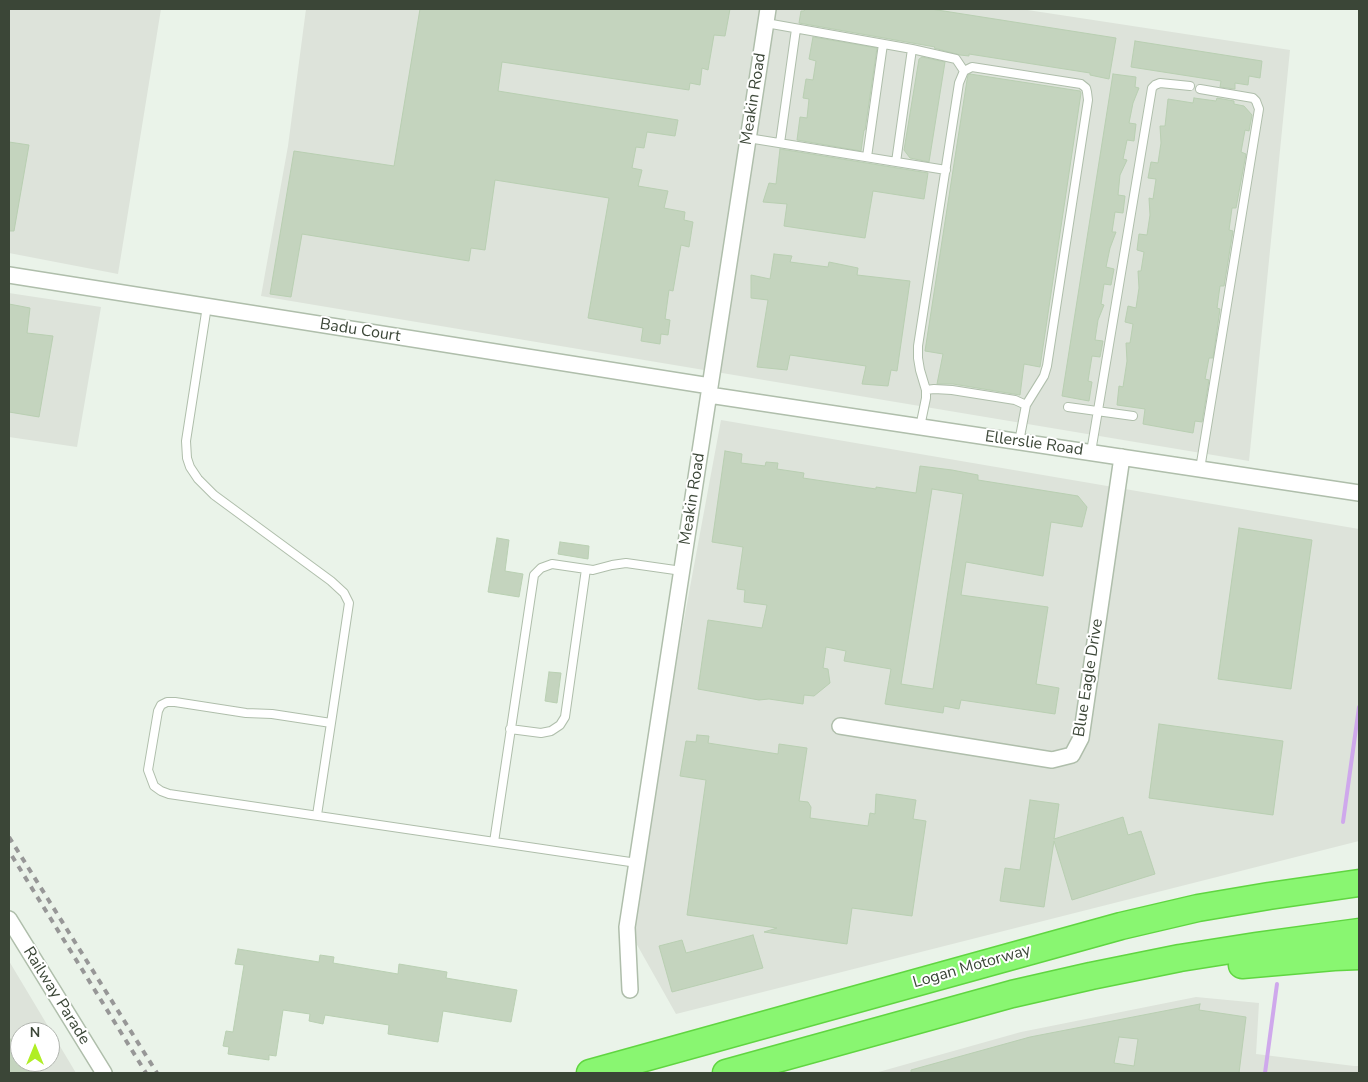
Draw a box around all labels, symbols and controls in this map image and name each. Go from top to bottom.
street label: Meakin Road [737,52,771,146]
street label: Badu Court [318,315,402,347]
street label: Ellerslie Road [984,428,1084,460]
street label: Meakin Road [676,452,710,546]
street label: Blue Eagle Drive [1070,618,1108,738]
street label: Logan Motorway [911,941,1033,993]
street label: Railway Parade [18,944,94,1048]
north arrow [10,1022,60,1072]
text: N [30,1023,40,1042]

